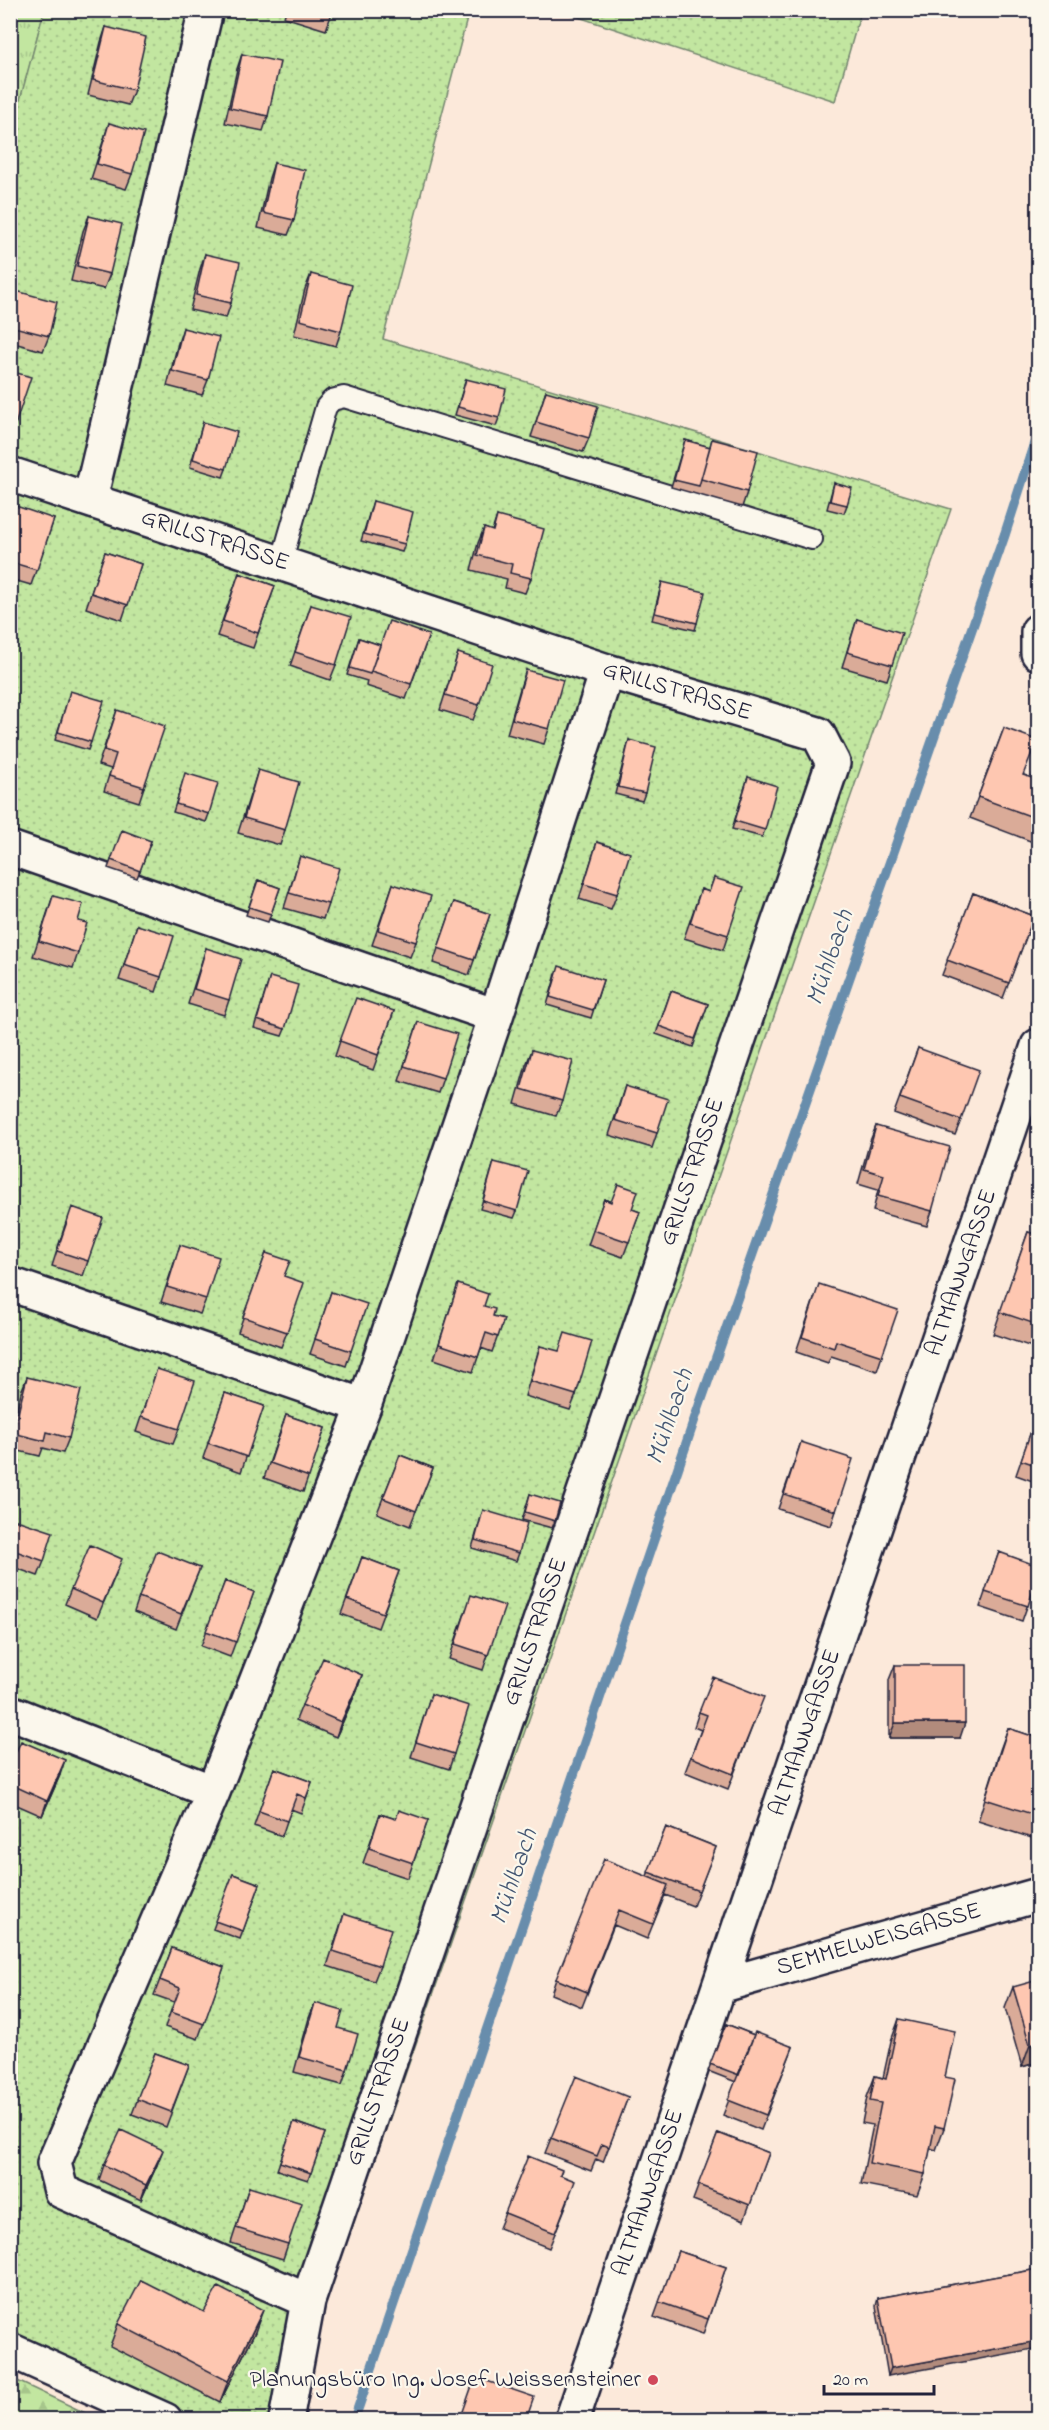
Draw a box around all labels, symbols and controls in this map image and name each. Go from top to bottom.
street label: GRILLSTRASSE [136,501,294,581]
street label: GRILLSTRASSE [598,653,756,731]
water label: Mühlbach [797,904,865,1011]
street label: GRILLSTRASSE [651,1093,735,1251]
street label: ALTMANNGASSE [917,1185,1007,1361]
water label: Mühlbach [637,1363,705,1470]
street label: GRILLSTRASSE [494,1553,578,1711]
street label: ALTMANNGASSE [761,1645,851,1821]
water label: Mühlbach [481,1823,549,1930]
street label: SEMMELWEISGASSE [772,1894,986,1986]
street label: GRILLSTRASSE [337,2013,421,2171]
street label: ALTMANNGASSE [604,2105,694,2281]
scale bar [824,2358,934,2396]
place label: Planungsbüro Ing. Josef Weissensteiner [249,2363,642,2398]
text: 20 m [833,2368,868,2394]
marker: Planungsbüro Ing. Josef Weissensteiner [646,2373,660,2387]

